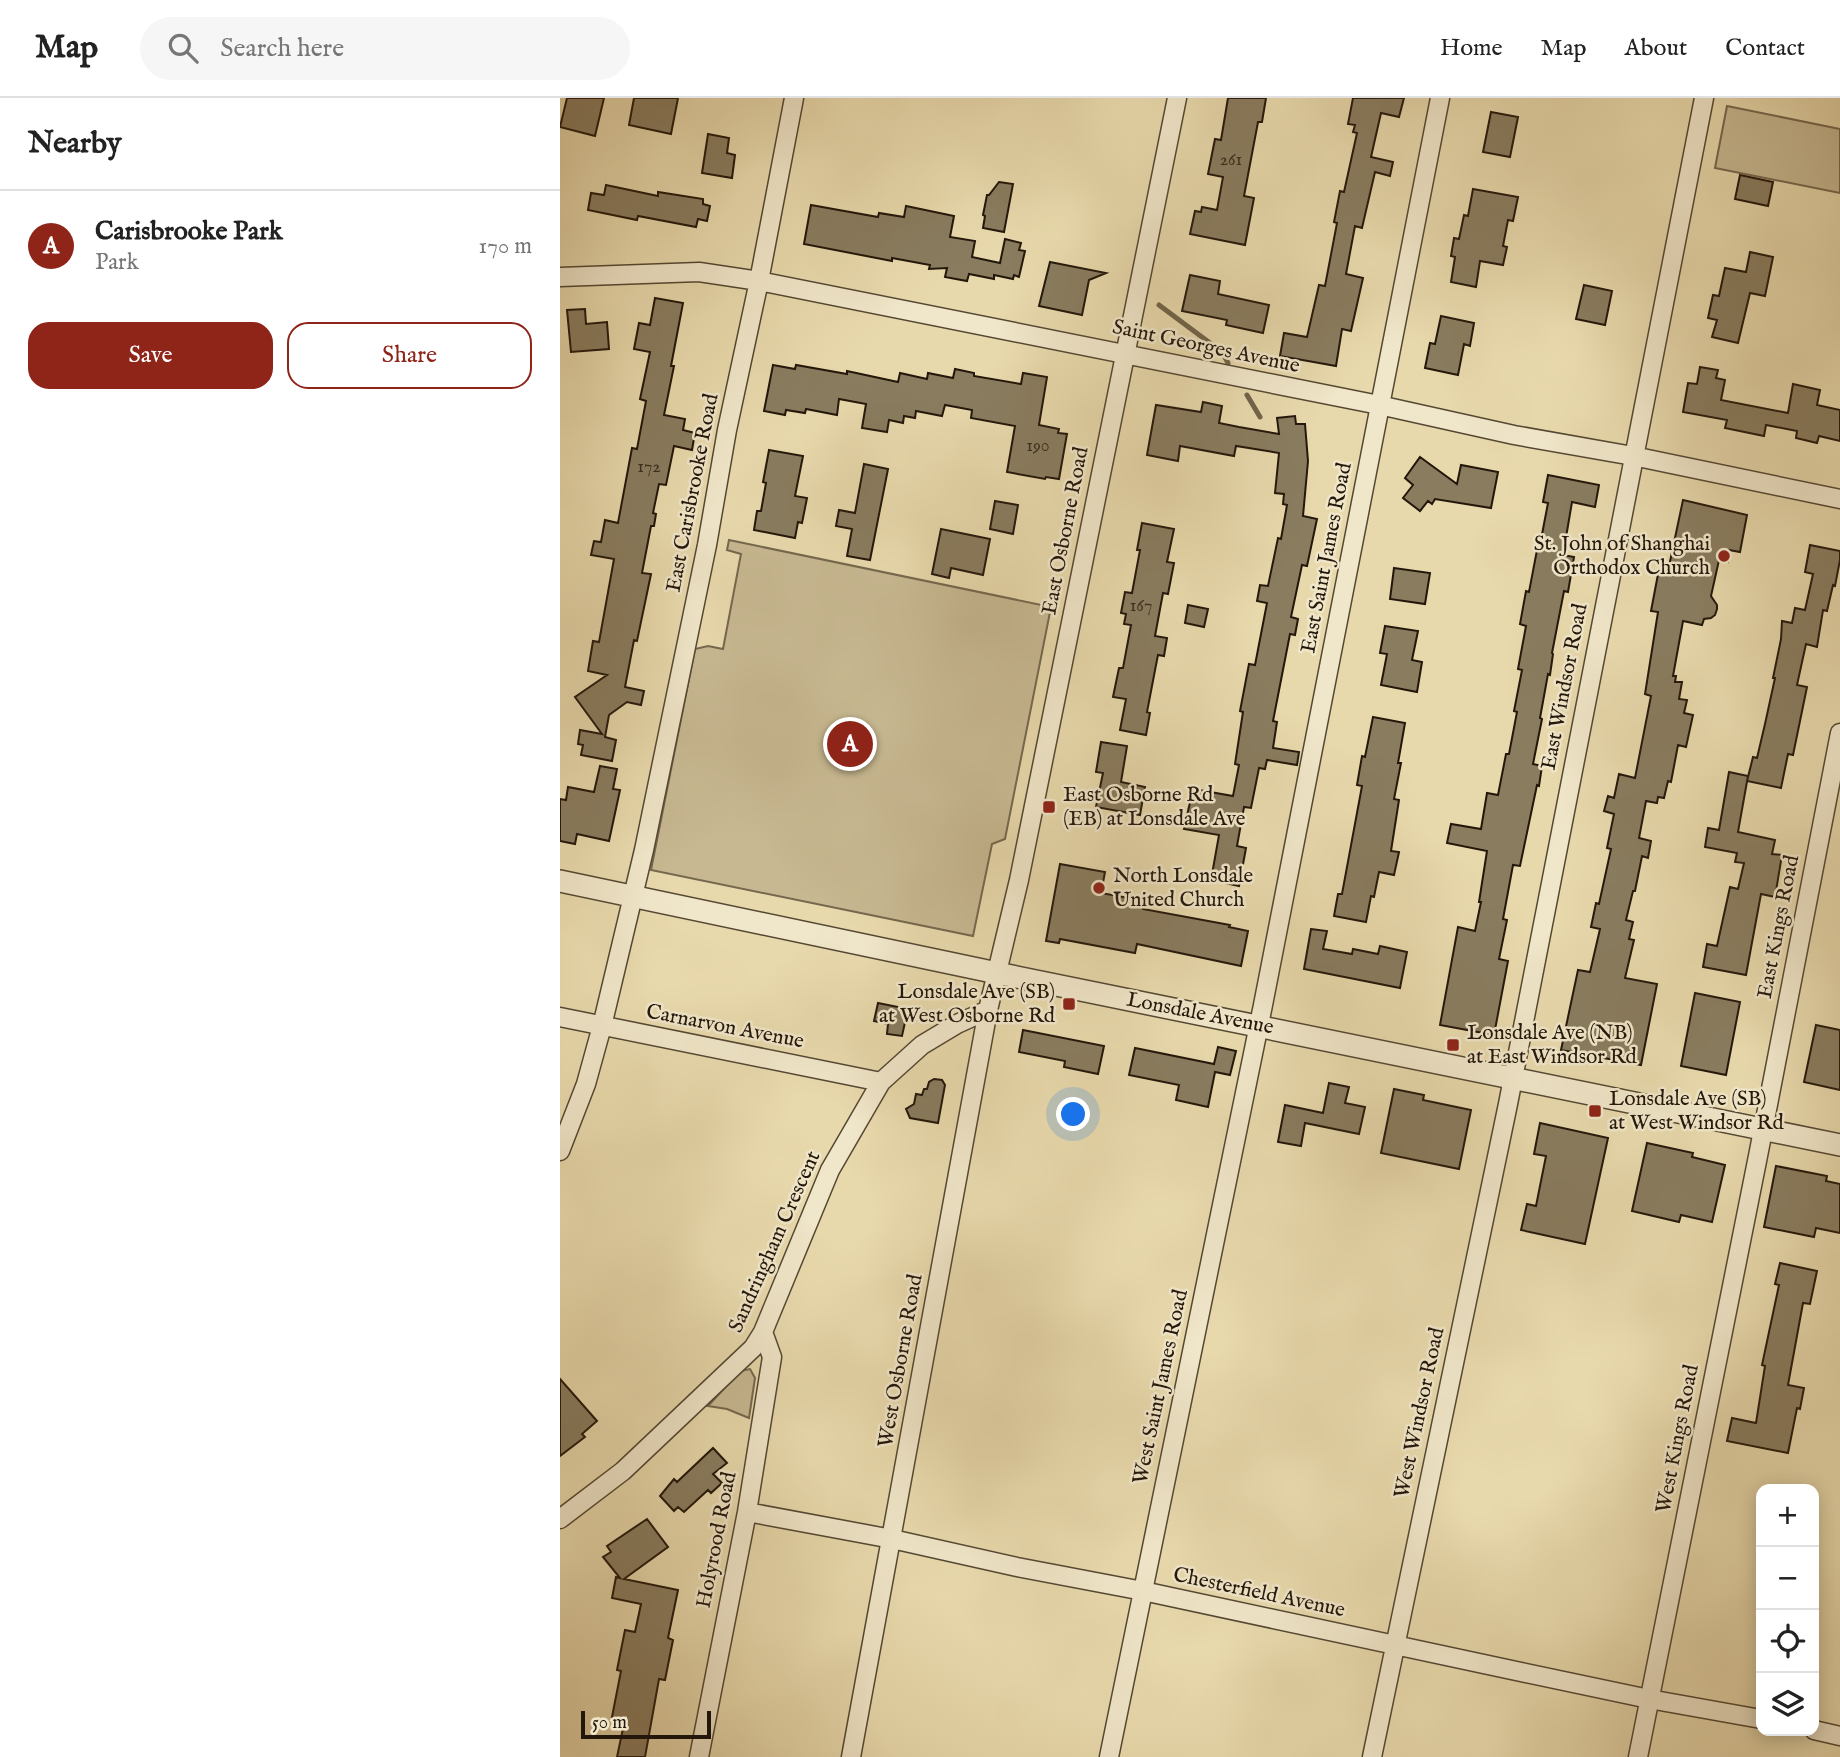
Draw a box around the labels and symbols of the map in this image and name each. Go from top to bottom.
house number: 261 [1220,149,1242,172]
street label: Saint Georges Avenue [1110,314,1302,380]
street label: East Carisbrooke Road [660,391,726,595]
house number: 190 [1026,435,1050,458]
street label: East Osborne Road [1036,444,1096,617]
house number: 172 [637,456,661,479]
street label: East Saint James Road [1295,460,1359,656]
place label: St. John of Shanghai Orthodox Church [1534,531,1710,582]
marker: St. John of Shanghai Orthodox Church [1716,548,1732,564]
house number: 167 [1130,595,1152,618]
street label: East Windsor Road [1536,601,1595,773]
pin: A [827,718,873,770]
place label: East Osborne Rd (EB) at Lonsdale Ave [1063,782,1246,833]
marker: East Osborne Rd (EB) at Lonsdale Ave [1041,799,1057,815]
street label: East Kings Road [1752,852,1806,1001]
place label: North Lonsdale United Church [1113,863,1253,914]
marker: North Lonsdale United Church [1091,880,1107,896]
place label: Lonsdale Ave (SB) at West Osborne Rd [879,979,1056,1030]
street label: Lonsdale Avenue [1124,987,1276,1042]
marker: Lonsdale Ave (SB) at West Osborne Rd [1061,996,1077,1012]
street label: Carnarvon Avenue [644,998,806,1056]
place label: Lonsdale Ave (NB) at East Windsor Rd [1467,1020,1638,1071]
marker: Lonsdale Ave (NB) at East Windsor Rd [1445,1037,1461,1053]
place label: Lonsdale Ave (SB) at West Windsor Rd [1609,1086,1784,1137]
your location [1056,1097,1090,1131]
marker: Lonsdale Ave (SB) at West Windsor Rd [1587,1103,1603,1119]
street label: Sandringham Crescent [723,1147,827,1337]
street label: West Osborne Road [872,1271,930,1450]
street label: West Saint James Road [1127,1286,1195,1487]
street label: West Windsor Road [1389,1324,1451,1501]
street label: West Kings Road [1650,1362,1706,1515]
street label: Holyrood Road [691,1469,744,1610]
street label: Chesterfield Avenue [1171,1562,1348,1624]
scale bar [581,1708,710,1740]

